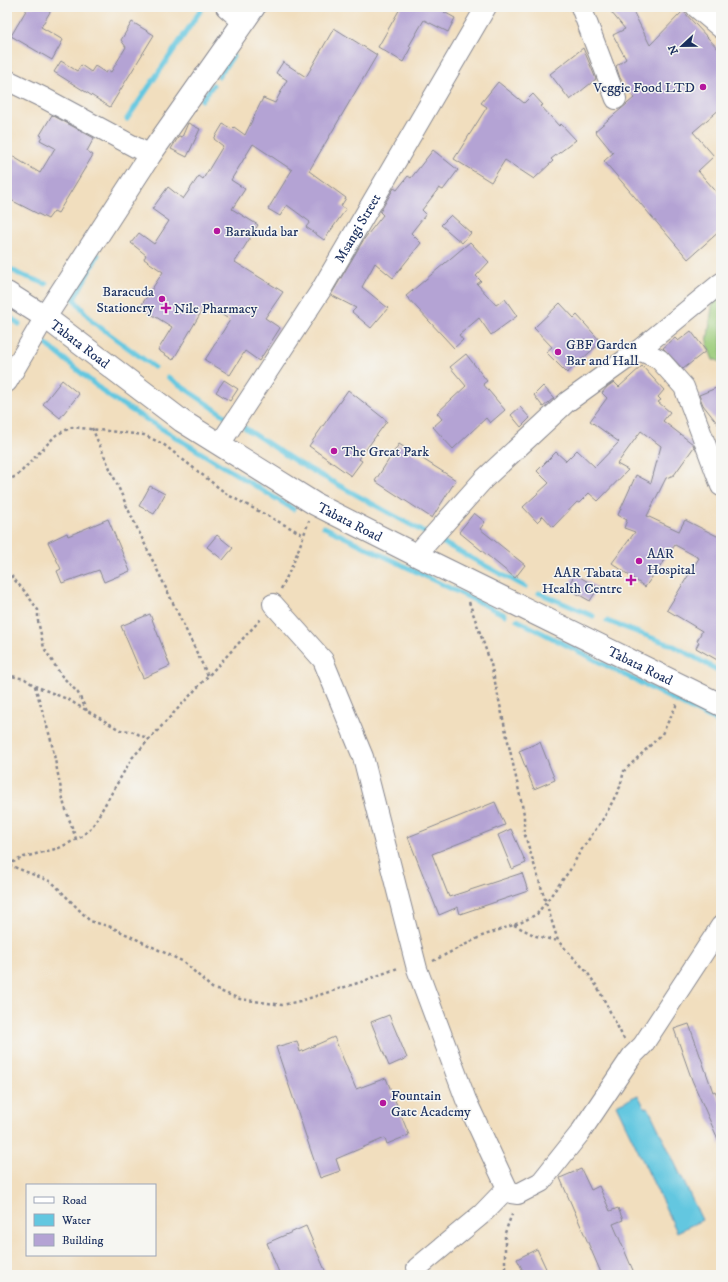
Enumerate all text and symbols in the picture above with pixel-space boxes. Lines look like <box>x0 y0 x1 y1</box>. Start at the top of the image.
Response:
north arrow <box>662 26 702 66</box>
text: N <box>665 43 682 56</box>
place label: Veggie Food LTD <box>592 79 695 97</box>
marker: Veggie Food LTD <box>698 82 708 92</box>
street label: Msangi Street <box>331 190 386 266</box>
place label: Barakuda bar <box>225 223 299 241</box>
marker: Barakuda bar <box>212 226 222 236</box>
place label: Baracuda Stationery <box>96 283 154 317</box>
marker: Baracuda Stationery <box>157 294 167 304</box>
place label: Nile Pharmacy <box>174 300 258 318</box>
marker: Nile Pharmacy <box>161 303 171 313</box>
street label: Tabata Road <box>46 316 113 373</box>
place label: GBF Garden Bar and Hall <box>566 336 639 370</box>
marker: GBF Garden Bar and Hall <box>553 347 563 357</box>
place label: The Great Park <box>342 443 429 461</box>
marker: The Great Park <box>329 446 339 456</box>
street label: Tabata Road <box>314 499 385 546</box>
place label: AAR Hospital <box>647 545 696 579</box>
marker: AAR Hospital <box>634 556 644 566</box>
place label: AAR Tabata Health Centre <box>542 564 622 598</box>
marker: AAR Tabata Health Centre <box>625 574 637 586</box>
street label: Tabata Road <box>605 643 676 690</box>
place label: Fountain Gate Academy <box>391 1087 471 1121</box>
marker: Fountain Gate Academy <box>378 1098 388 1108</box>
legend <box>26 1184 156 1256</box>
text: Road <box>62 1193 87 1208</box>
text: Water <box>61 1213 91 1228</box>
text: Building <box>62 1233 103 1248</box>

